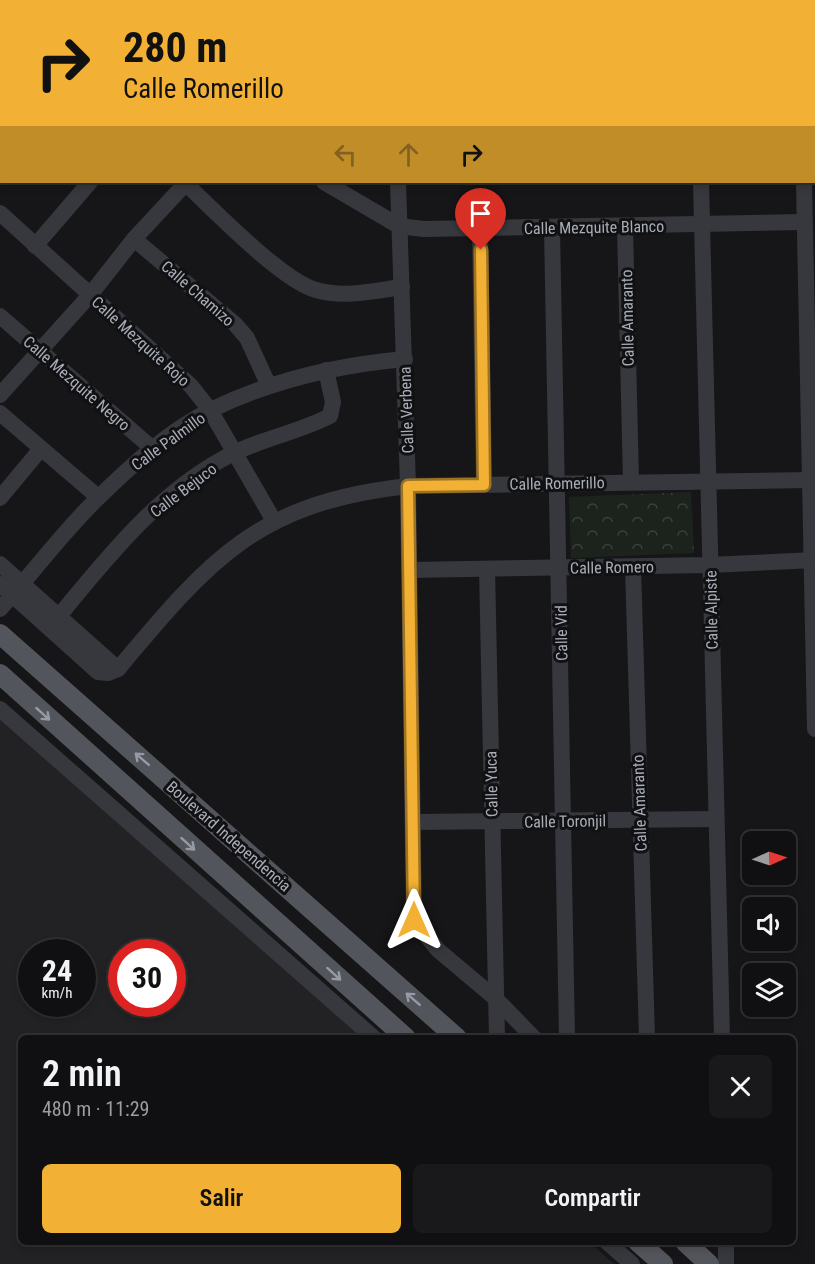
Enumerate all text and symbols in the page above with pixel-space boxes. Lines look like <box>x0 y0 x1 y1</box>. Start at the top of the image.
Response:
text: 280 m <box>123 23 228 72</box>
icon: right <box>24 24 102 102</box>
text: Calle Romerillo <box>123 73 284 105</box>
icon: left <box>329 138 362 171</box>
icon: ahead <box>392 138 425 171</box>
icon: right <box>455 138 488 171</box>
pin <box>455 188 506 250</box>
icon: arrive <box>464 197 497 230</box>
street label: Calle Mezquite Blanco <box>524 217 664 238</box>
street label: Calle Chamizo <box>157 257 238 330</box>
street label: Calle Amaranto <box>617 269 638 367</box>
street label: Calle Mezquite Rojo <box>88 292 194 390</box>
street label: Calle Mezquite Negro <box>19 332 134 435</box>
street label: Calle Verbena <box>395 366 418 454</box>
street label: Calle Palmillo <box>128 408 209 475</box>
street label: Calle Bejuco <box>146 459 220 522</box>
street label: Calle Romerillo <box>509 473 605 494</box>
street label: Calle Romero <box>570 557 654 578</box>
street label: Calle Alpiste <box>701 570 722 650</box>
street label: Calle Vid <box>552 605 571 661</box>
one-way arrow <box>36 707 51 721</box>
street label: Calle Yuca <box>481 751 502 817</box>
one-way arrow <box>134 752 150 766</box>
street label: Calle Amaranto <box>628 754 651 852</box>
street label: Boulevard Independencia <box>163 777 295 896</box>
street label: Calle Toronjil <box>524 811 606 832</box>
north arrow <box>742 831 796 885</box>
map controls <box>742 831 796 1017</box>
one-way arrow <box>181 837 196 851</box>
position arrow <box>382 888 446 952</box>
button: sound <box>742 897 796 951</box>
speed limit sign: 30 <box>108 939 186 1017</box>
text: 24 <box>42 953 72 988</box>
button: layers <box>742 963 796 1017</box>
one-way arrow <box>326 967 341 981</box>
text: km/h <box>42 984 72 1002</box>
one-way arrow <box>406 992 421 1006</box>
text: 2 min <box>42 1053 122 1095</box>
button: close <box>709 1055 772 1118</box>
text: 480 m · 11:29 <box>42 1097 149 1121</box>
button: Salir <box>42 1164 401 1233</box>
button: Compartir <box>413 1164 772 1233</box>

